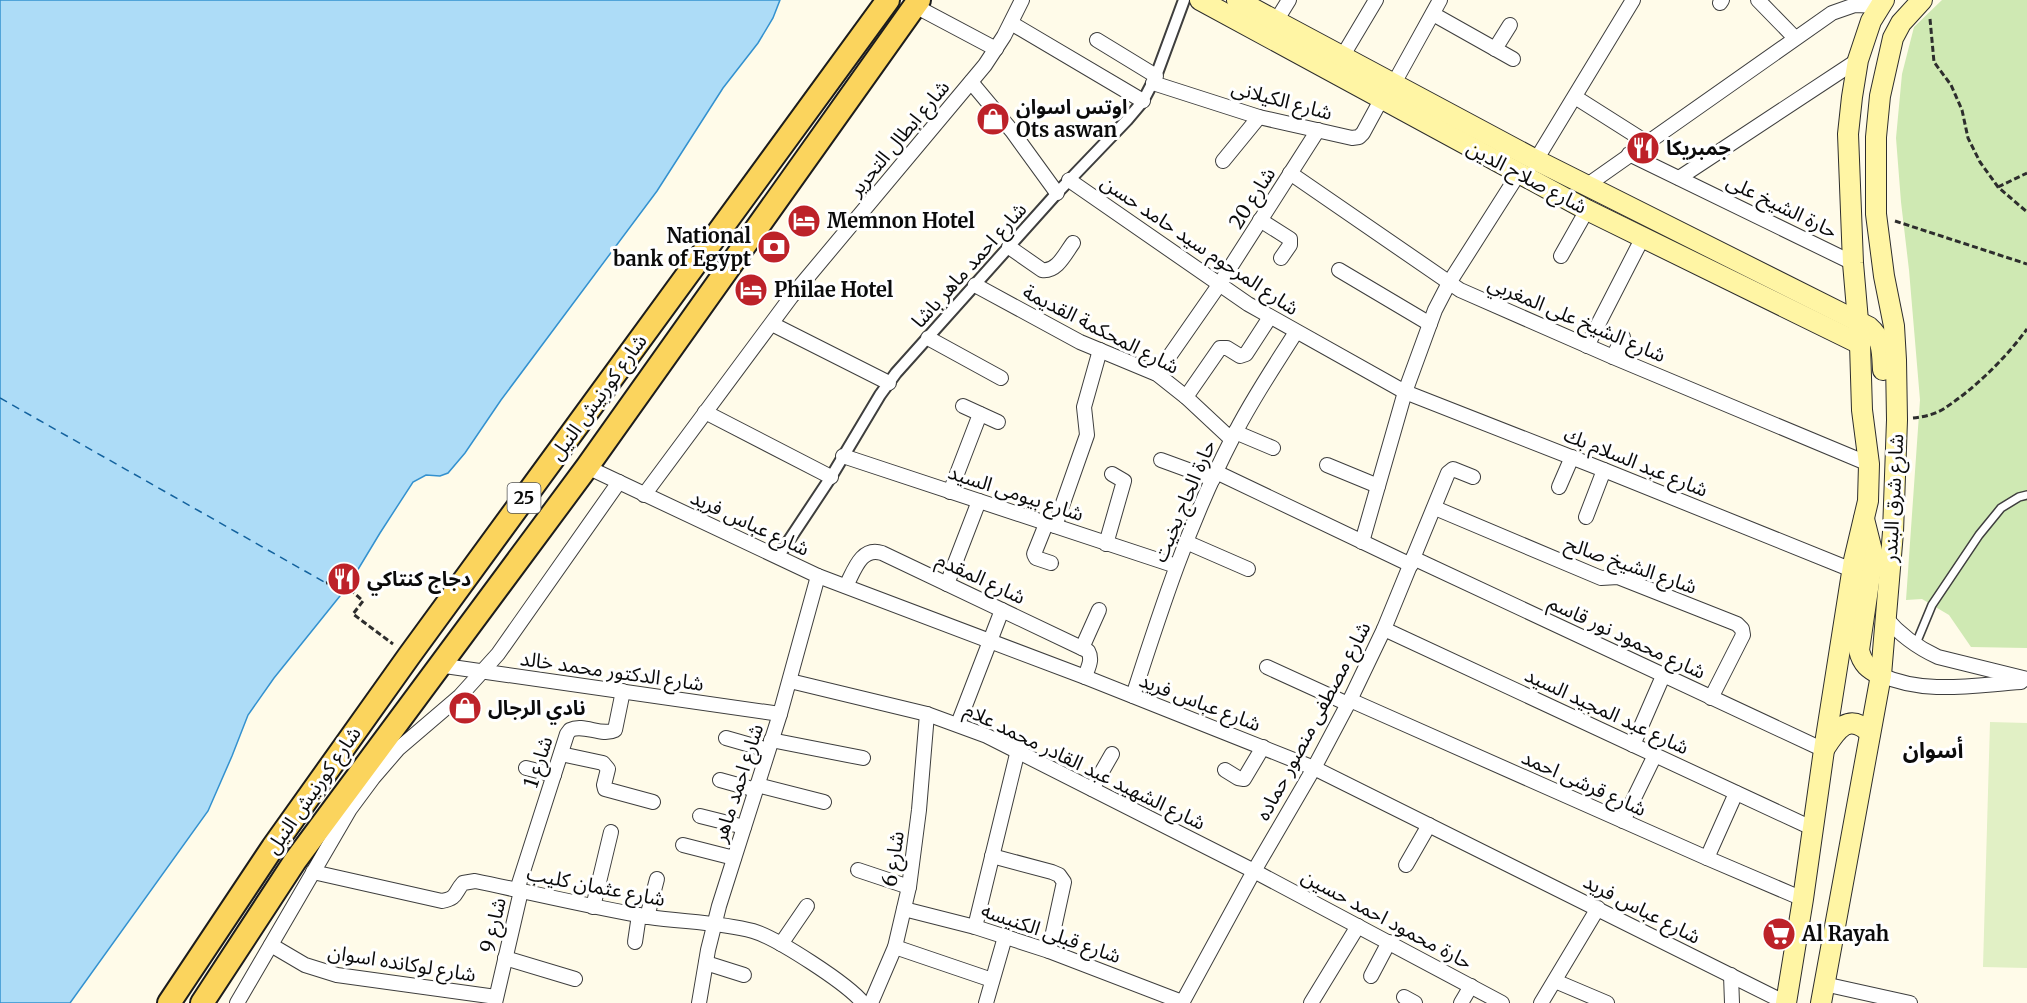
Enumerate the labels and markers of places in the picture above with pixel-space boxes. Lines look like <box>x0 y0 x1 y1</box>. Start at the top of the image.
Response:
place label: اوتس اسوان Ots aswan <box>1016 94 1127 142</box>
shop icon: اوتس اسوان Ots aswan <box>975 101 1011 137</box>
restaurant icon: جمبريكا <box>1625 130 1661 166</box>
place label: جمبريكا <box>1666 135 1731 160</box>
hotel icon: Memnon Hotel <box>786 203 822 239</box>
place label: Memnon Hotel <box>827 208 975 233</box>
place label: National bank of Egypt <box>613 223 751 271</box>
bank icon: National bank of Egypt <box>756 229 792 265</box>
hotel icon: Philae Hotel <box>733 272 769 308</box>
place label: Philae Hotel <box>774 277 894 302</box>
restaurant icon: دجاج كنتاكي <box>326 561 362 597</box>
place label: دجاج كنتاكي <box>367 566 471 596</box>
shop icon: نادي الرجال <box>447 690 483 726</box>
place label: نادي الرجال <box>488 695 586 725</box>
supermarket icon: Al Rayah <box>1761 916 1797 952</box>
place label: Al Rayah <box>1801 921 1890 946</box>

